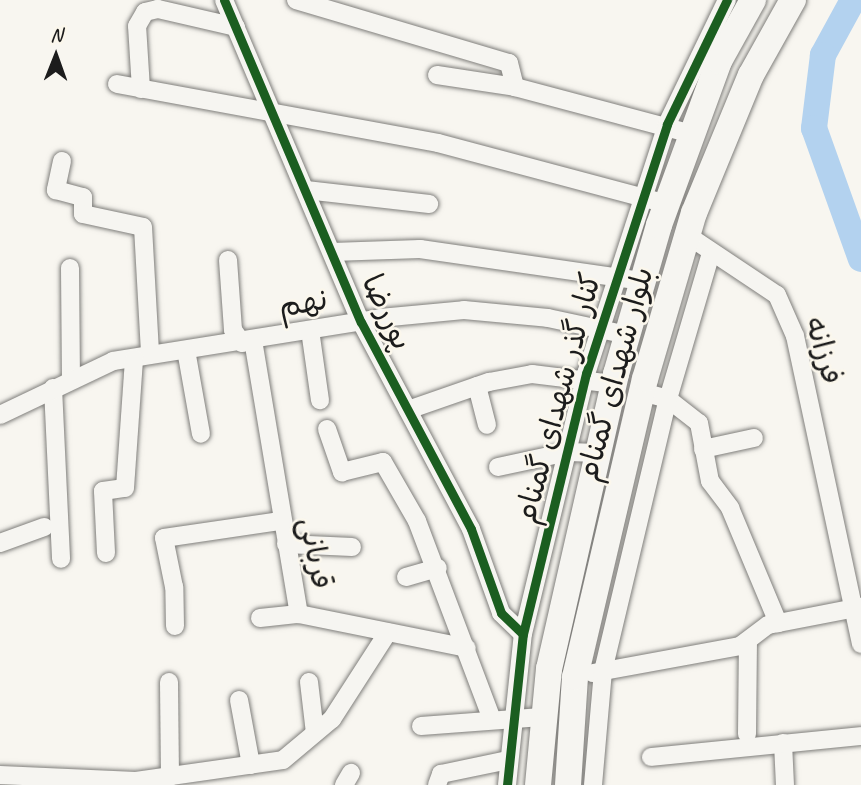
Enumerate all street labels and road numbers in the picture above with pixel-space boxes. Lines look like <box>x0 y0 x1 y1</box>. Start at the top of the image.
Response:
street label: بلوار شهدای گمنام <box>569 263 661 485</box>
street label: پوررضا <box>354 269 420 355</box>
street label: کنار گذر شهدای گمنام <box>507 269 609 527</box>
street label: نهم <box>276 281 330 325</box>
street label: فرزانه <box>797 312 851 388</box>
street label: قربانی <box>291 514 341 592</box>

